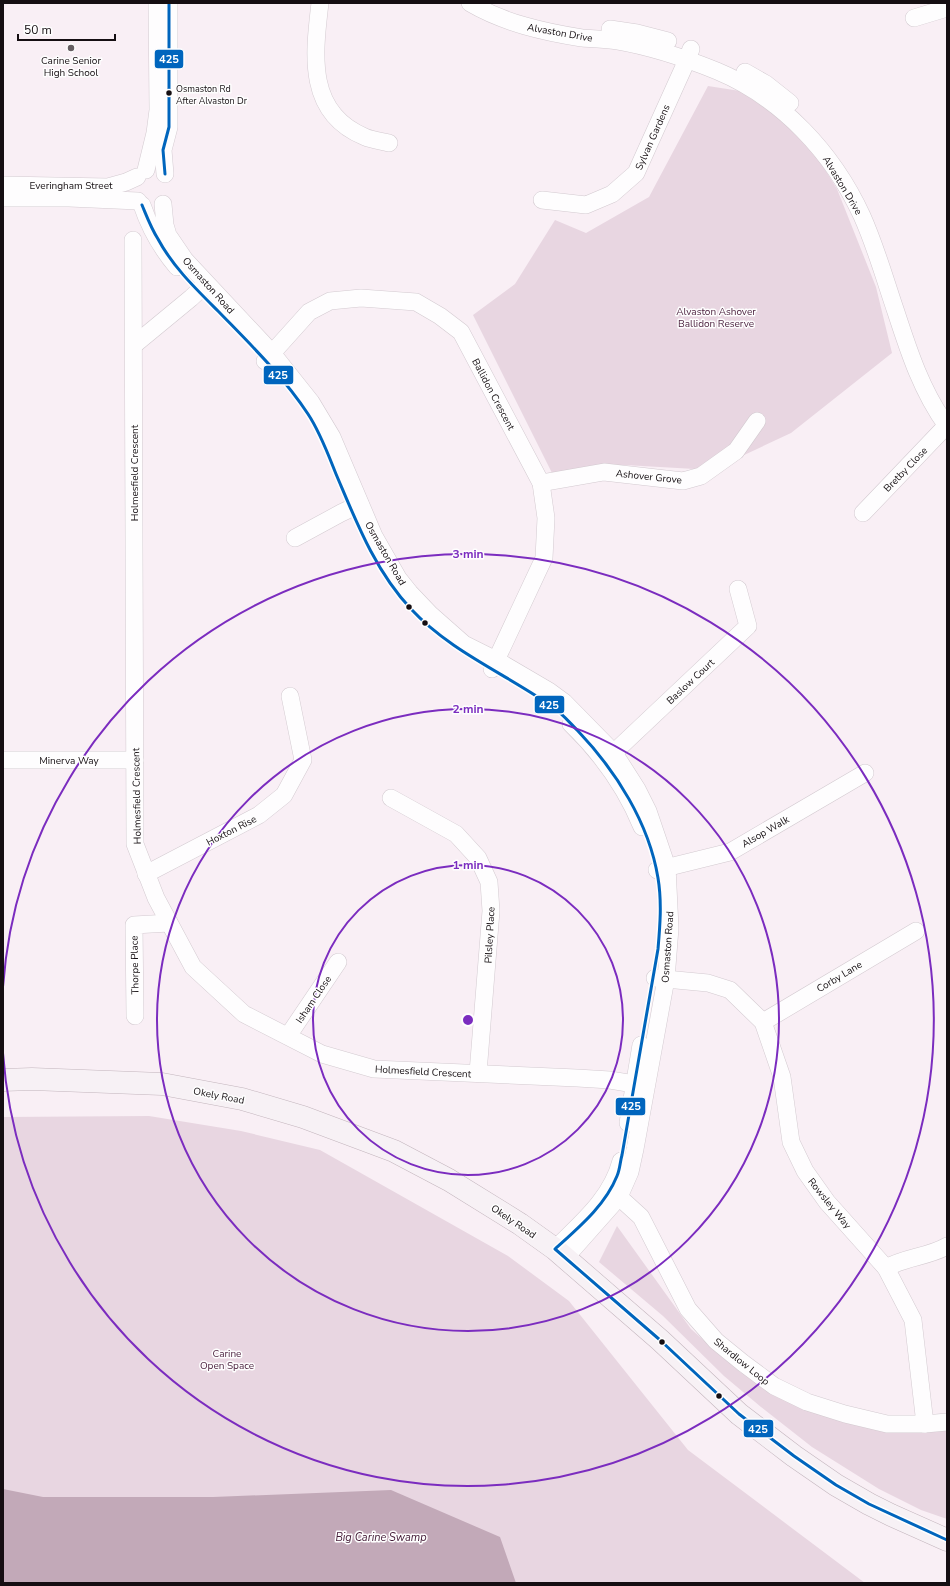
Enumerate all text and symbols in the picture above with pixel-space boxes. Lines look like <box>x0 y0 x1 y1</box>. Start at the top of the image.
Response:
scale bar <box>18 16 115 42</box>
street label: Alvaston Drive <box>526 20 594 46</box>
text: 50 m <box>24 22 52 38</box>
marker: Carine Senior High School <box>66 43 76 53</box>
line badge: 425 <box>154 49 184 69</box>
text: 425 <box>159 52 179 67</box>
place label: Carine Senior High School <box>41 54 101 80</box>
place label: Osmaston Rd After Alvaston Dr <box>176 83 248 107</box>
marker: Osmaston Rd After Alvaston Dr <box>164 88 174 98</box>
street label: Sylvan Gardens <box>632 102 674 172</box>
street label: Alvaston Drive <box>819 154 865 218</box>
street label: Everingham Street <box>30 179 113 193</box>
street label: Osmaston Road <box>179 254 238 317</box>
park label: Alvaston Ashover Ballidon Reserve <box>676 305 756 331</box>
street label: Ballidon Crescent <box>468 356 518 433</box>
line badge: 425 <box>263 365 294 385</box>
text: 425 <box>268 368 288 383</box>
street label: Holmesfield Crescent <box>128 424 142 521</box>
street label: Bretby Close <box>881 444 931 495</box>
street label: Ashover Grove <box>615 467 683 487</box>
street label: Osmaston Road <box>361 519 409 588</box>
text: 3 min <box>452 546 484 562</box>
unlabelled marker <box>404 602 414 612</box>
unlabelled marker <box>420 618 430 628</box>
street label: Baslow Court <box>664 655 718 708</box>
line badge: 425 <box>534 695 565 714</box>
text: 425 <box>539 698 559 713</box>
text: 2 min <box>452 701 484 717</box>
street label: Holmesfield Crescent <box>129 747 145 844</box>
street label: Minerva Way <box>39 754 100 768</box>
street label: Hoxton Rise <box>204 812 259 850</box>
street label: Alsop Walk <box>739 812 793 851</box>
text: 1 min <box>452 857 484 873</box>
street label: Pilsley Place <box>482 906 498 964</box>
street label: Osmaston Road <box>659 911 677 983</box>
street label: Thorpe Place <box>127 935 143 995</box>
street label: Corby Lane <box>814 958 865 996</box>
street label: Isham Close <box>293 973 335 1026</box>
centre of rings <box>461 1013 475 1027</box>
street label: Holmesfield Crescent <box>374 1062 472 1082</box>
street label: Okely Road <box>192 1084 246 1108</box>
line badge: 425 <box>615 1097 646 1116</box>
text: 425 <box>621 1099 641 1114</box>
street label: Rowsley Way <box>804 1175 855 1233</box>
street label: Okely Road <box>488 1202 539 1242</box>
street label: Shardlow Loop <box>710 1335 772 1389</box>
unlabelled marker <box>657 1337 667 1347</box>
park label: Carine Open Space <box>200 1347 254 1373</box>
unlabelled marker <box>714 1391 724 1401</box>
line badge: 425 <box>743 1419 774 1438</box>
text: 425 <box>748 1422 768 1437</box>
water label: Big Carine Swamp <box>335 1530 427 1545</box>

